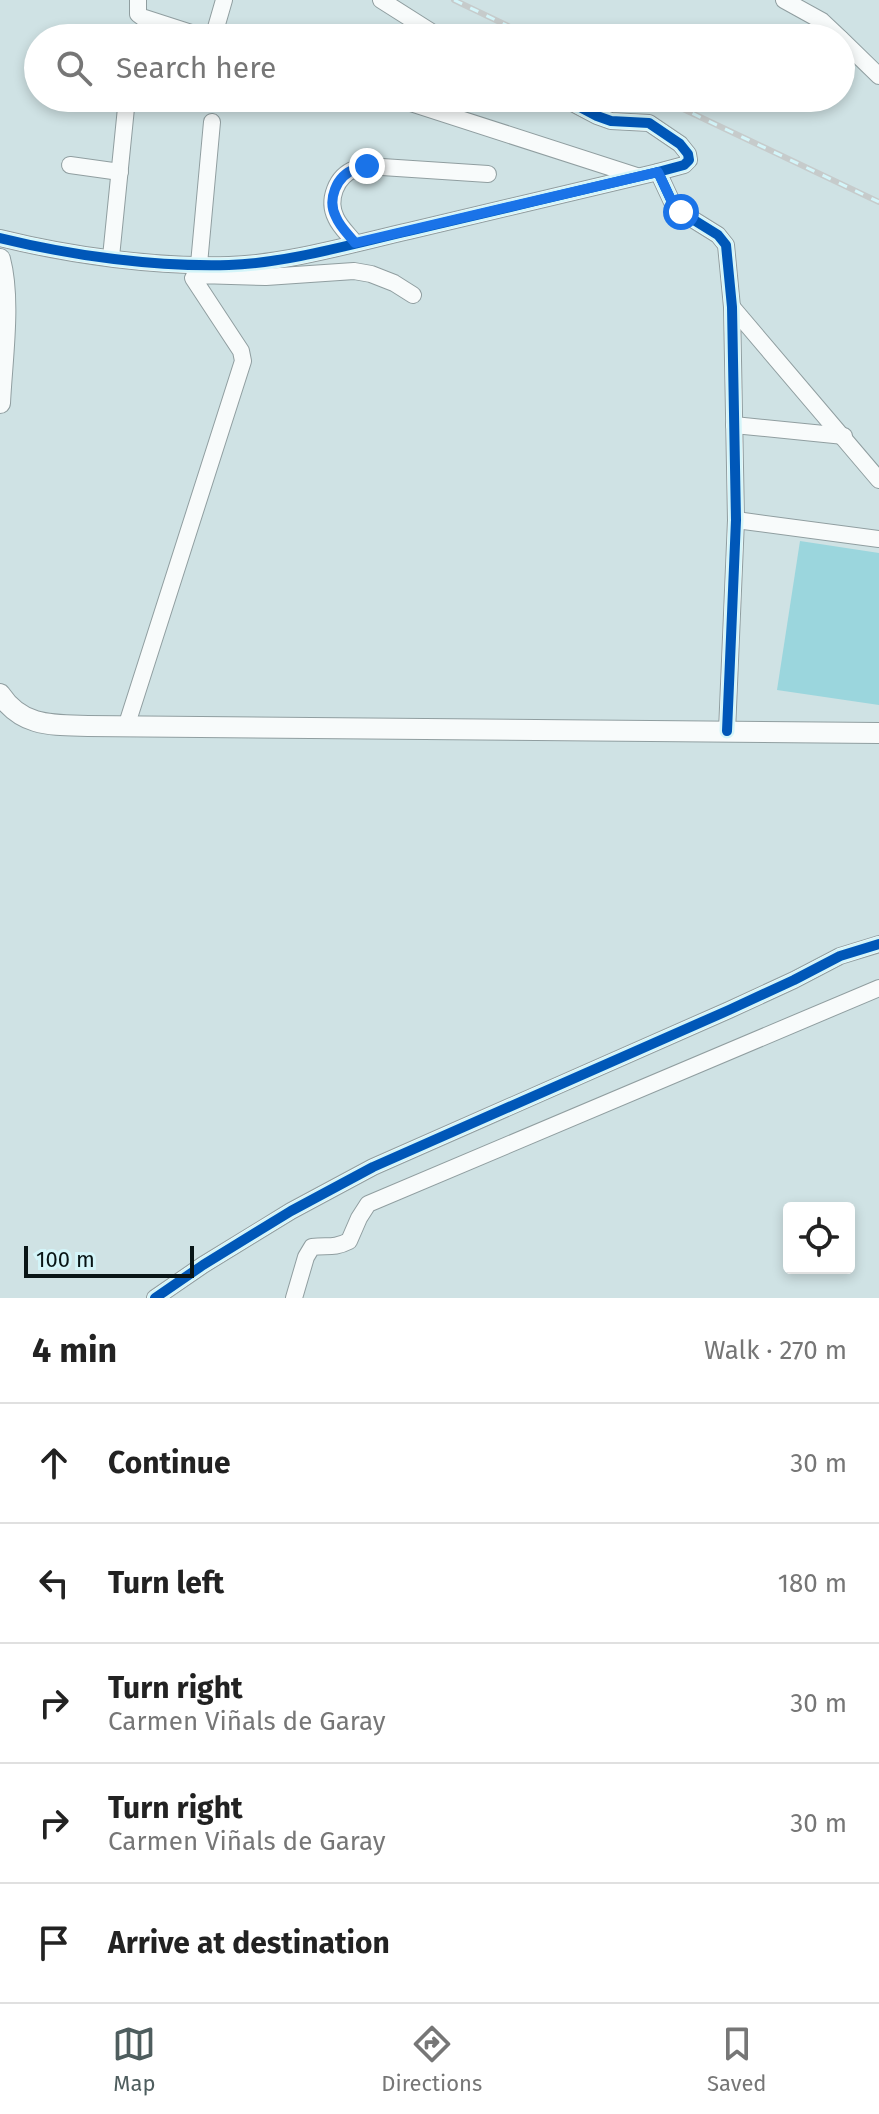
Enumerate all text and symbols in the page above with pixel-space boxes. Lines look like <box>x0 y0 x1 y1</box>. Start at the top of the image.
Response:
search box <box>24 24 855 112</box>
icon: search <box>52 46 96 90</box>
text: Search here <box>116 50 276 86</box>
route end <box>349 148 385 184</box>
route start <box>663 194 699 230</box>
map controls <box>783 1202 855 1274</box>
button: locate <box>783 1202 855 1274</box>
scale bar <box>24 1242 194 1278</box>
text: 100 m <box>36 1246 95 1273</box>
text: 4 min <box>32 1330 117 1371</box>
text: Walk · 270 m <box>704 1335 847 1366</box>
icon: ahead <box>32 1441 76 1485</box>
text: Continue <box>108 1445 231 1481</box>
text: 30 m <box>790 1448 847 1479</box>
icon: left <box>32 1561 76 1605</box>
text: Turn left <box>108 1565 224 1601</box>
text: 180 m <box>778 1568 847 1599</box>
text: Turn right <box>108 1670 243 1706</box>
icon: right <box>32 1681 76 1725</box>
text: 30 m <box>790 1688 847 1719</box>
text: Carmen Viñals de Garay <box>108 1706 385 1737</box>
text: Turn right <box>108 1790 243 1826</box>
icon: right <box>32 1801 76 1845</box>
text: 30 m <box>790 1808 847 1839</box>
text: Carmen Viñals de Garay <box>108 1826 385 1857</box>
icon: arrive <box>32 1921 76 1965</box>
text: Arrive at destination <box>108 1925 390 1961</box>
tab: Map <box>112 2022 156 2097</box>
tab: Directions <box>381 2022 482 2097</box>
tab: Saved <box>707 2022 767 2097</box>

